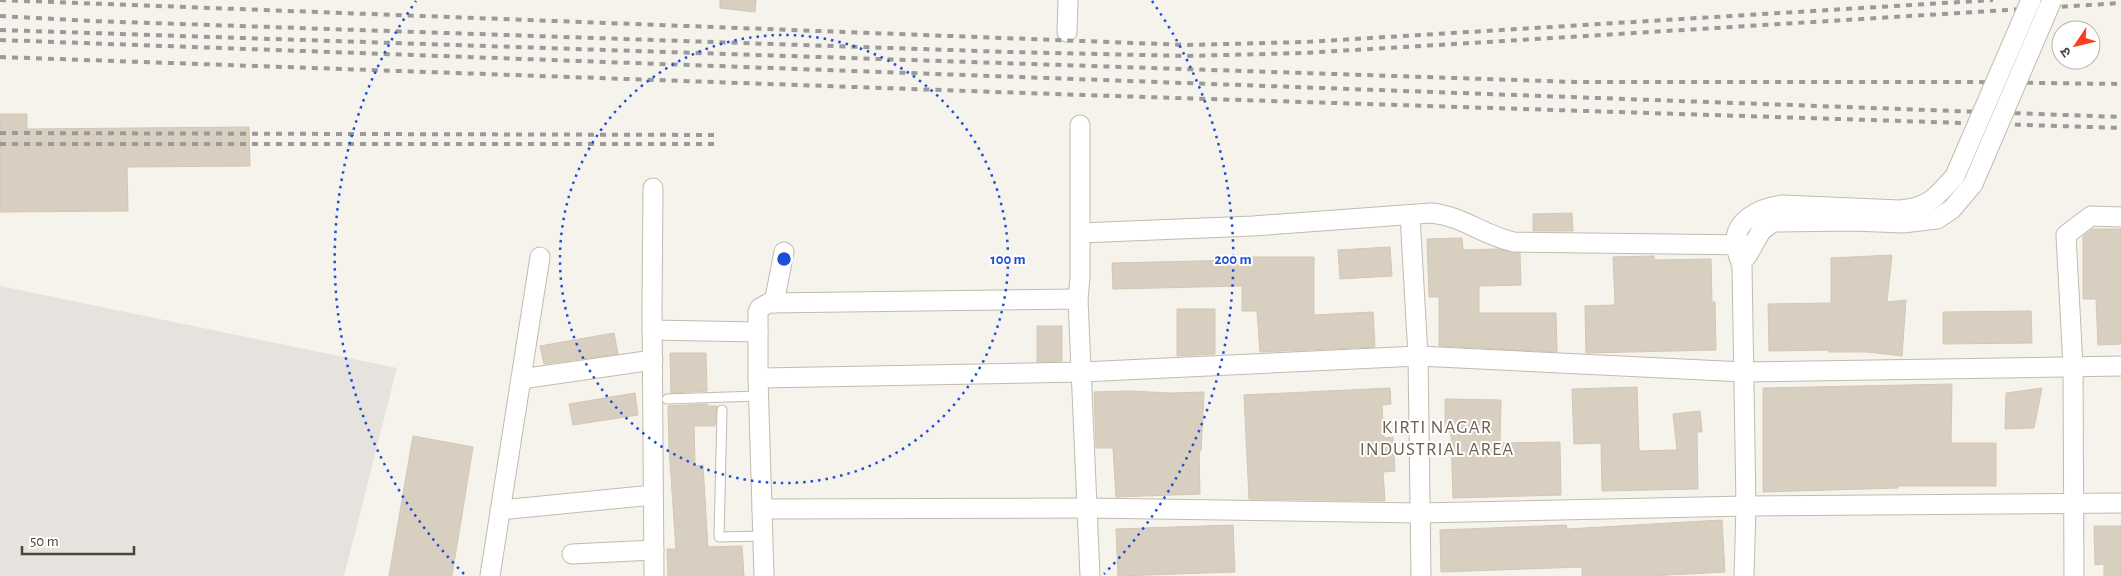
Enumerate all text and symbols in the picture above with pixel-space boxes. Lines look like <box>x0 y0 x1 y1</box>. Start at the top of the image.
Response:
north arrow <box>2051 20 2101 70</box>
text: उ <box>2058 44 2074 59</box>
centre of rings <box>775 250 793 268</box>
text: 100 m <box>990 252 1026 267</box>
text: 200 m <box>1214 252 1252 267</box>
district label: KIRTI NAGAR INDUSTRIAL AREA <box>1360 418 1514 459</box>
scale bar <box>22 524 135 556</box>
text: 50 m <box>30 534 59 549</box>

